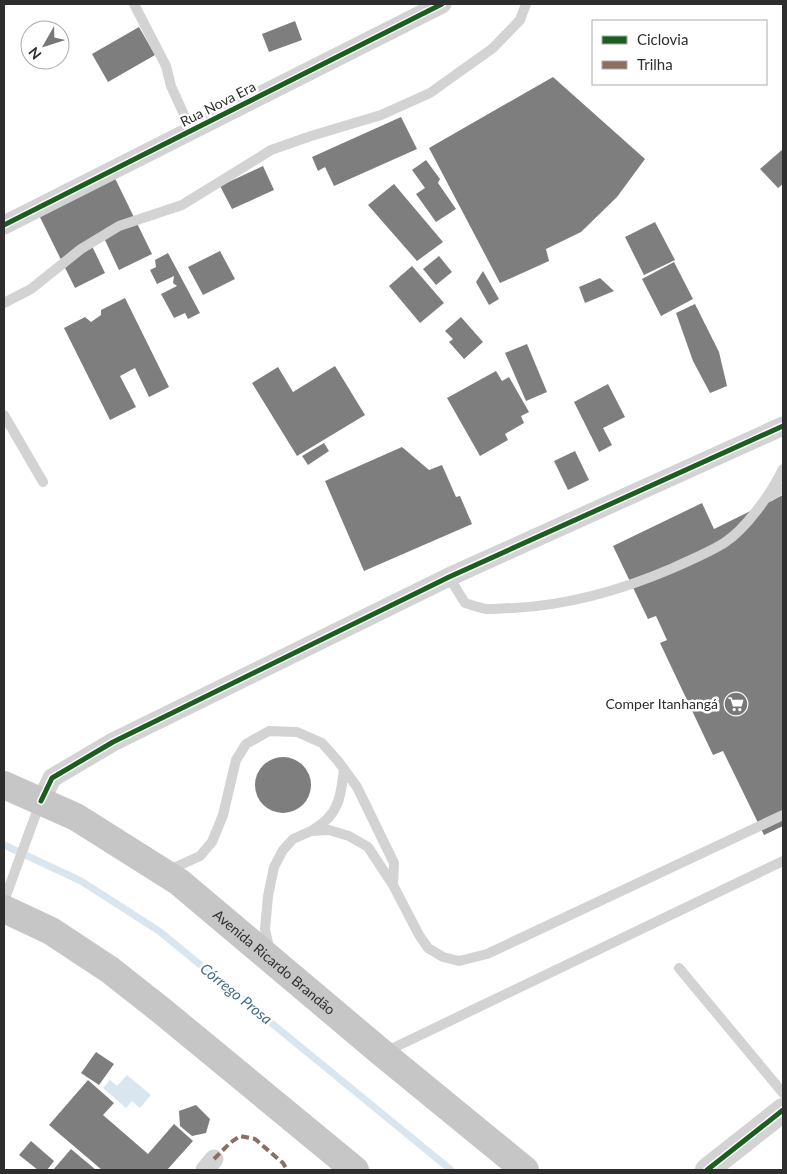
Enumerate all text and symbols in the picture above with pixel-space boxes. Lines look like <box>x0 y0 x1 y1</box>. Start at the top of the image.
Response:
north arrow <box>20 20 70 70</box>
legend <box>592 20 767 85</box>
text: Ciclovia <box>637 30 688 48</box>
text: N <box>25 44 45 63</box>
text: Trilha <box>637 55 673 73</box>
street label: Rua Nova Era <box>177 77 258 130</box>
supermarket icon: Comper Itanhangá <box>723 691 749 717</box>
place label: Comper Itanhangá <box>605 695 718 712</box>
street label: Avenida Ricardo Brandão <box>210 906 339 1018</box>
water label: Córrego Prosa <box>197 959 276 1028</box>

